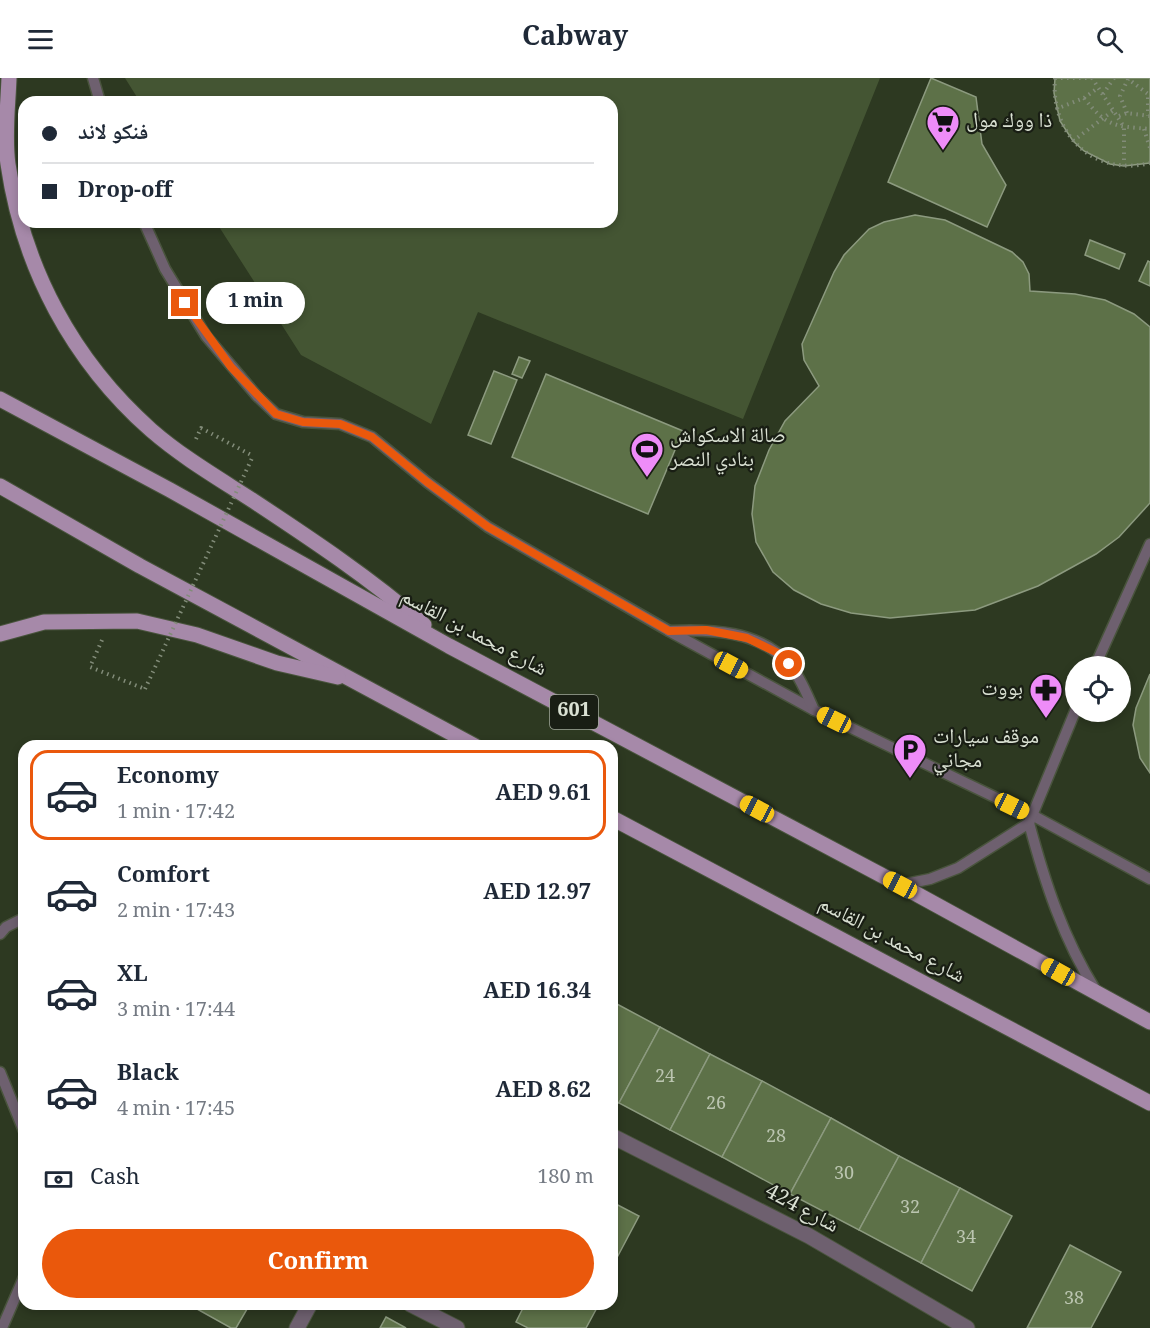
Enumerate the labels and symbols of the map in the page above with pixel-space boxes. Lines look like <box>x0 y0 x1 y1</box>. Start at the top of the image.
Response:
supermarket icon: ذا ووك مول <box>925 104 961 151</box>
place label: ذا ووك مول <box>966 105 1052 140</box>
callout: 1 min <box>206 282 305 324</box>
route end <box>171 289 198 316</box>
place label: صالة الاسكواش بنادي النصر <box>669 420 786 479</box>
sports icon: صالة الاسكواش بنادي النصر <box>629 431 665 478</box>
street label: شارع محمد بن القاسم <box>393 581 553 687</box>
car <box>711 649 751 681</box>
route start <box>775 650 802 677</box>
pharmacy icon: بووت <box>1028 672 1064 719</box>
place label: بووت <box>981 673 1023 708</box>
road number: 601 <box>550 695 598 729</box>
car <box>814 704 854 736</box>
place label: موقف سيارات مجاني <box>933 721 1039 780</box>
parking icon: موقف سيارات مجاني <box>892 732 928 779</box>
car <box>992 790 1032 822</box>
car <box>737 793 777 825</box>
car <box>880 869 920 901</box>
street label: شارع محمد بن القاسم <box>811 888 971 994</box>
car <box>1038 955 1078 989</box>
house number: 24 <box>655 1063 675 1093</box>
house number: 26 <box>706 1090 726 1120</box>
house number: 28 <box>766 1123 786 1153</box>
house number: 30 <box>834 1160 854 1190</box>
street label: شارع 424 <box>758 1176 844 1244</box>
house number: 32 <box>900 1194 920 1224</box>
house number: 34 <box>956 1224 976 1254</box>
house number: 38 <box>1064 1285 1084 1315</box>

